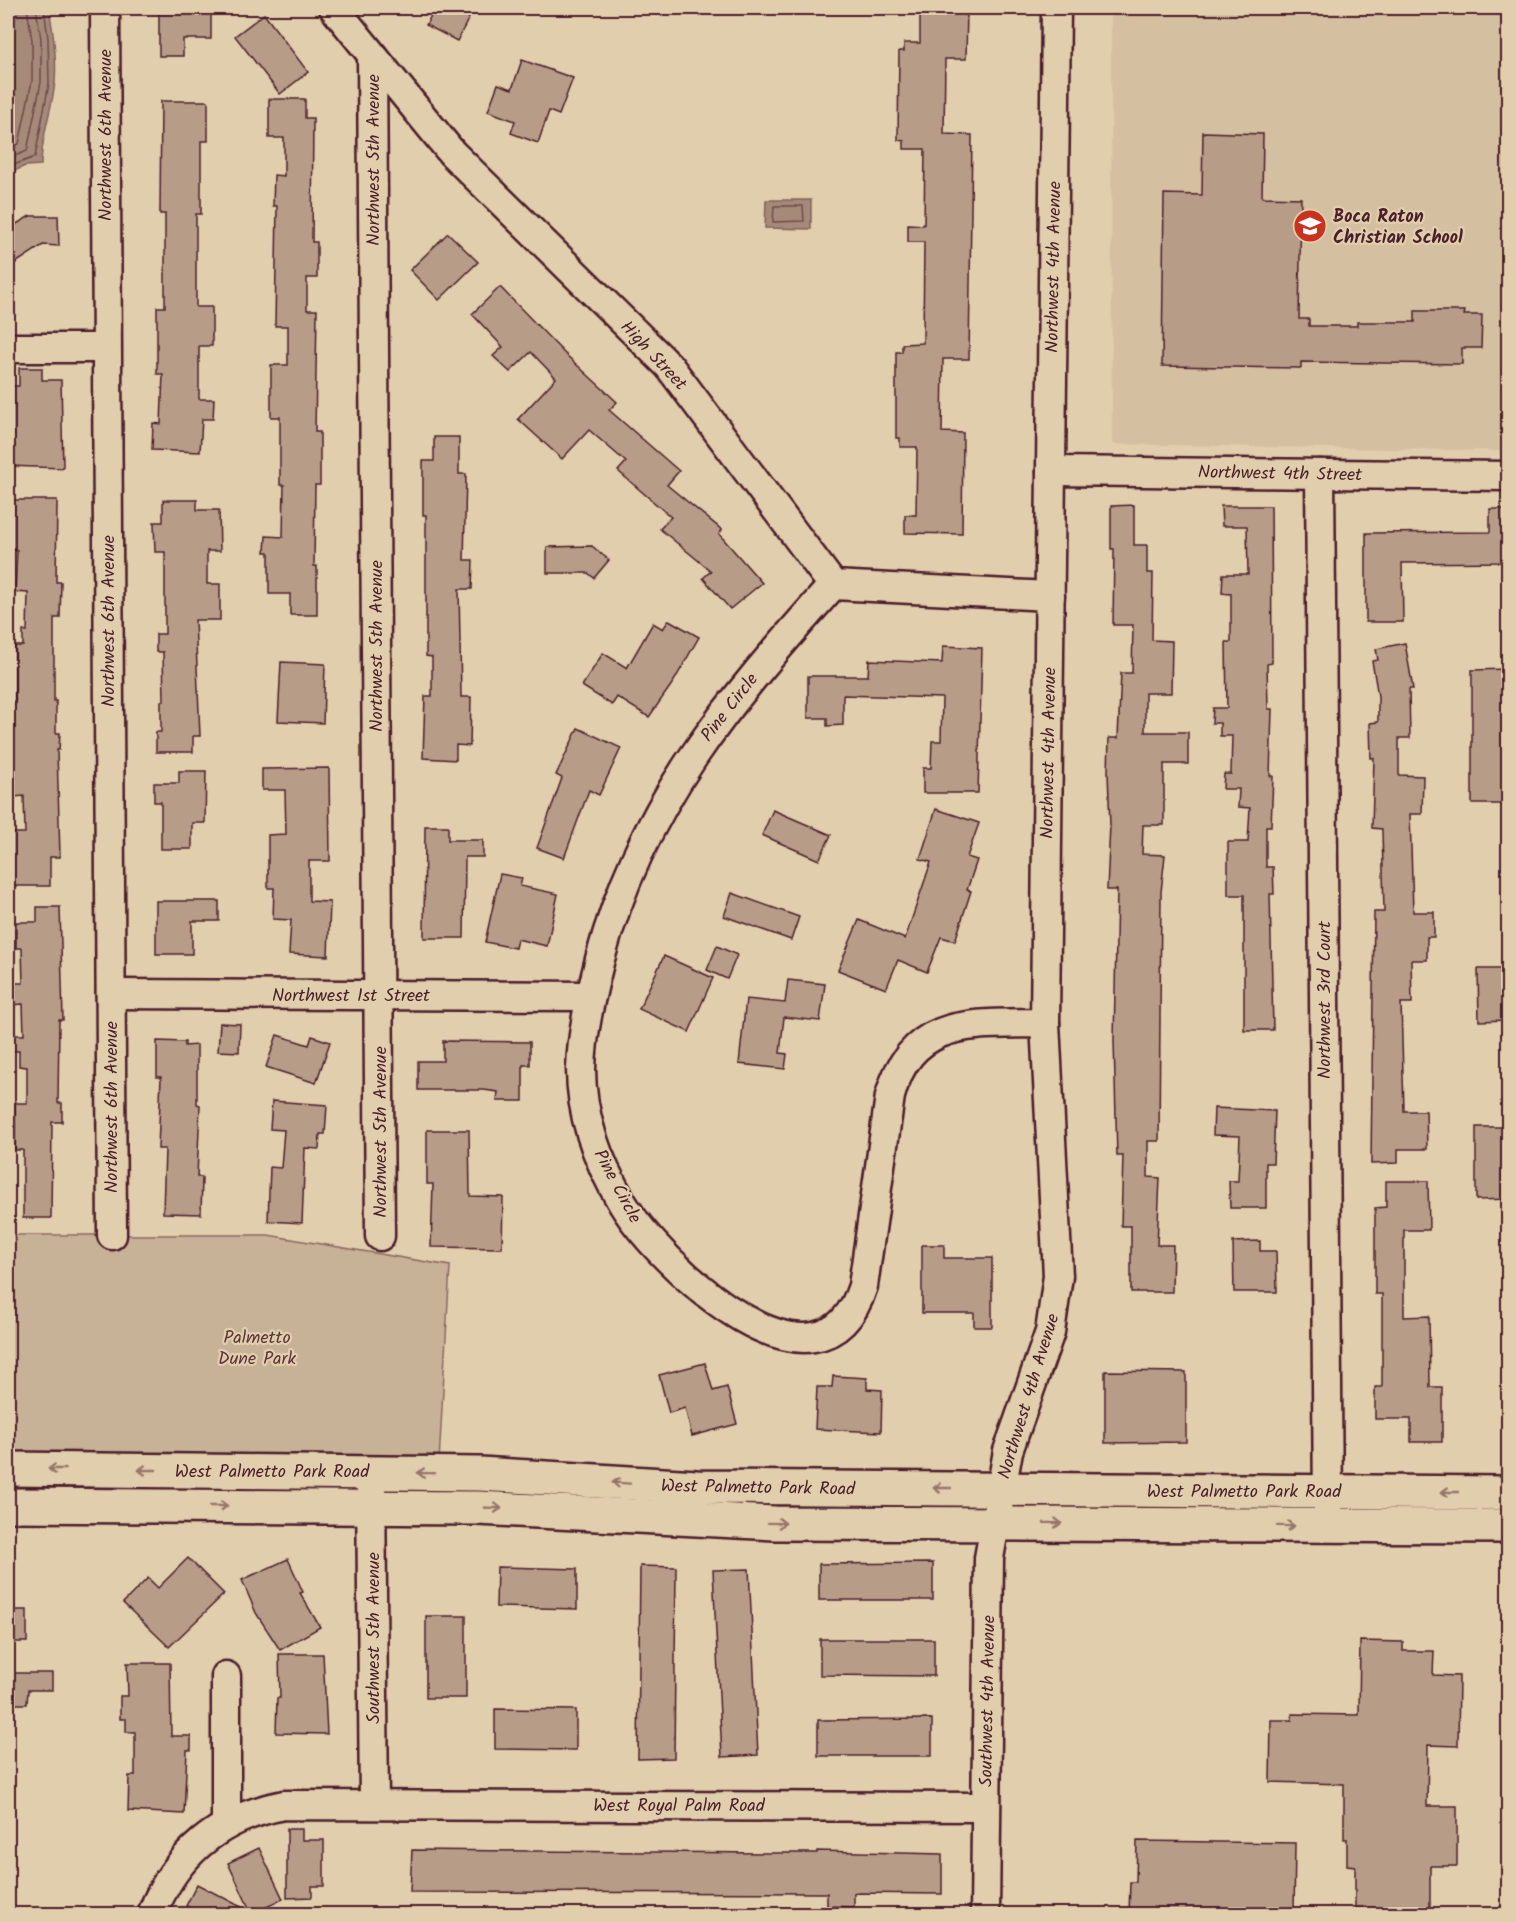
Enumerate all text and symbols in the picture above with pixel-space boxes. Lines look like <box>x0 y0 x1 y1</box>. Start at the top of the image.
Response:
street label: Northwest 6th Avenue <box>92 49 121 221</box>
street label: Northwest 5th Avenue <box>360 74 389 246</box>
street label: Northwest 4th Avenue <box>1039 181 1070 353</box>
place label: Boca Raton Christian School <box>1333 203 1463 253</box>
school or university icon: Boca Raton Christian School <box>1292 208 1328 244</box>
street label: High Street <box>612 314 694 399</box>
street label: Northwest 4th Street <box>1198 459 1363 490</box>
street label: Northwest 6th Avenue <box>95 535 124 707</box>
street label: Northwest 5th Avenue <box>363 560 392 732</box>
street label: Pine Circle <box>694 667 766 749</box>
street label: Northwest 4th Avenue <box>1034 667 1065 839</box>
street label: Northwest 3rd Court <box>1311 920 1340 1079</box>
street label: Northwest 1st Street <box>272 982 431 1011</box>
street label: Northwest 6th Avenue <box>98 1021 127 1193</box>
street label: Northwest 5th Avenue <box>367 1046 396 1218</box>
street label: Pine Circle <box>585 1144 648 1229</box>
street label: Northwest 4th Avenue <box>990 1310 1068 1483</box>
park label: Palmetto Dune Park <box>218 1324 296 1374</box>
street label: West Palmetto Park Road <box>175 1458 370 1487</box>
one-way arrow <box>47 1463 67 1475</box>
one-way arrow <box>138 1464 158 1476</box>
one-way arrow <box>417 1467 437 1478</box>
street label: West Palmetto Park Road <box>661 1472 856 1505</box>
one-way arrow <box>612 1478 631 1489</box>
street label: West Palmetto Park Road <box>1147 1478 1342 1507</box>
one-way arrow <box>932 1482 952 1494</box>
one-way arrow <box>1441 1486 1461 1498</box>
one-way arrow <box>208 1500 228 1512</box>
one-way arrow <box>483 1503 503 1514</box>
one-way arrow <box>766 1517 786 1529</box>
one-way arrow <box>1043 1517 1063 1529</box>
one-way arrow <box>1276 1520 1296 1532</box>
street label: Southwest 5th Avenue <box>360 1552 389 1724</box>
street label: Southwest 4th Avenue <box>973 1615 1004 1787</box>
street label: West Royal Palm Road <box>593 1792 766 1821</box>

